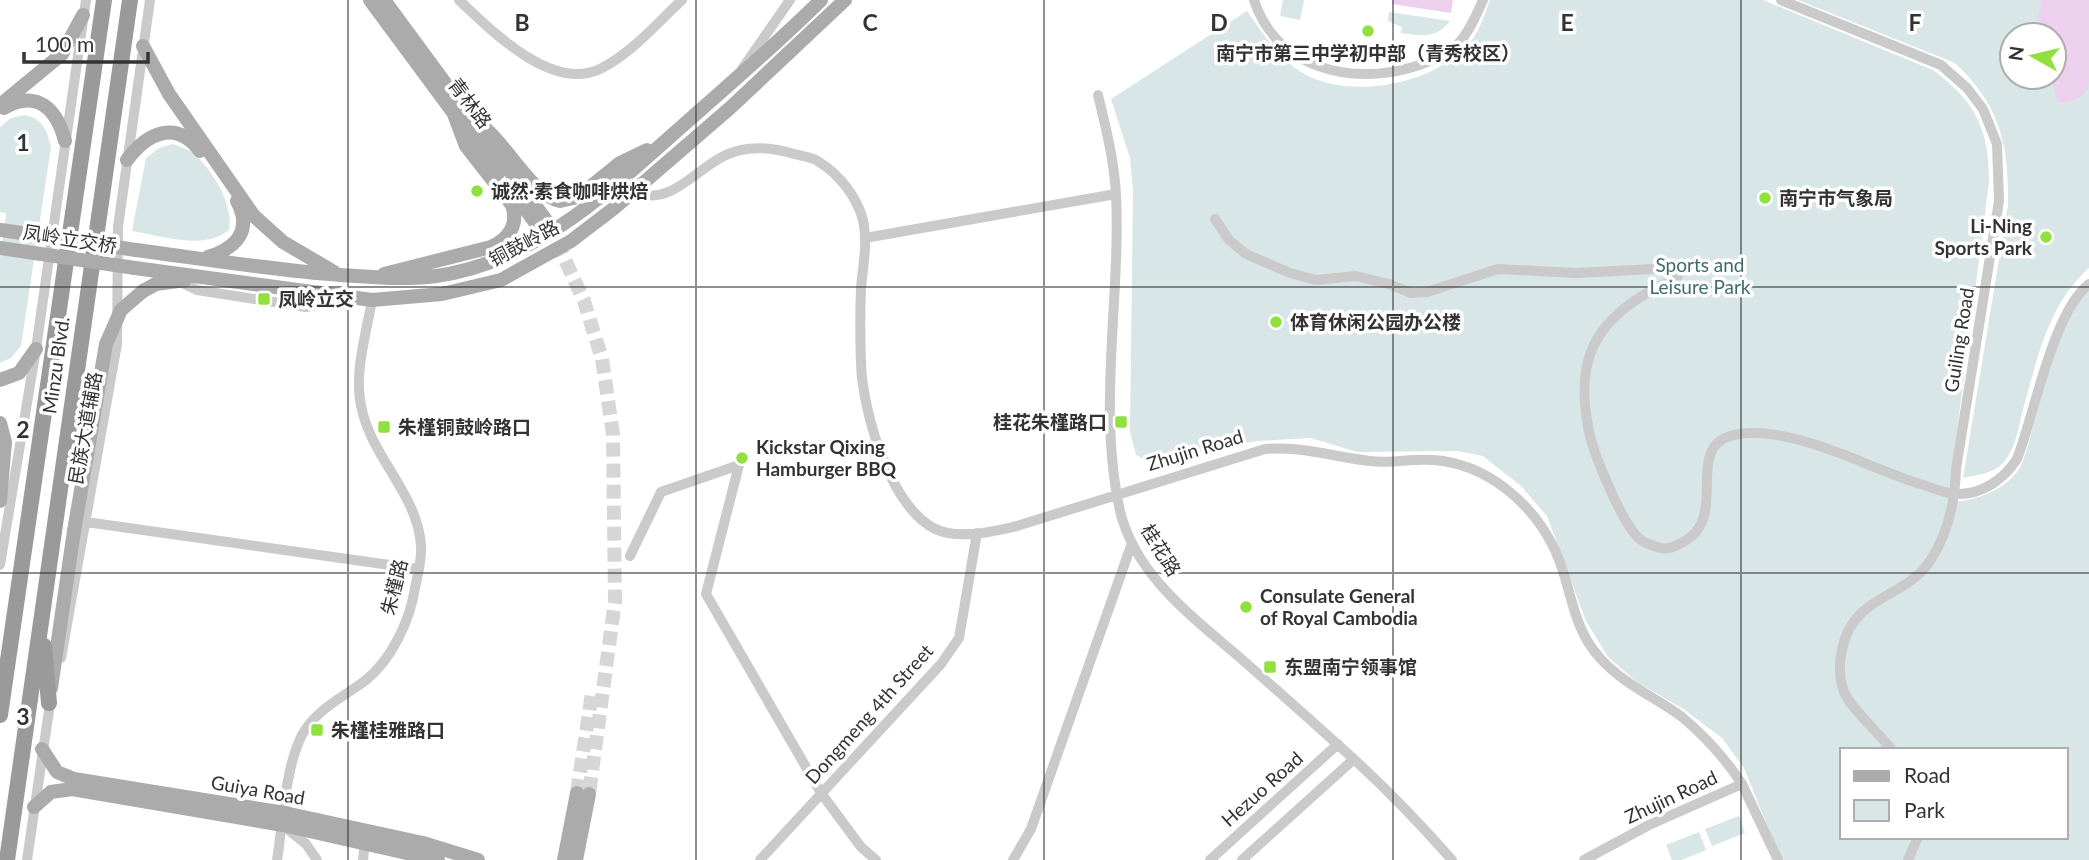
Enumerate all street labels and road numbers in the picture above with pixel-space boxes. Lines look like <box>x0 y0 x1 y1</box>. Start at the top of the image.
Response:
street label: 青林路 <box>444 73 497 132</box>
street label: 铜鼓岭路 <box>485 215 563 271</box>
street label: 凤岭立交桥 <box>21 220 119 257</box>
street label: Guiling Road <box>1939 286 1978 394</box>
street label: Minzu Blvd. <box>37 315 74 415</box>
street label: 民族大道辅路 <box>63 370 106 486</box>
street label: Zhujin Road <box>1144 424 1246 475</box>
street label: 桂花路 <box>1137 519 1186 580</box>
street label: 朱槿路 <box>375 556 412 617</box>
street label: Dongmeng 4th Street <box>800 639 937 788</box>
street label: Hezuo Road <box>1216 746 1307 831</box>
street label: Zhujin Road <box>1621 765 1721 828</box>
street label: Guiya Road <box>209 770 307 809</box>

